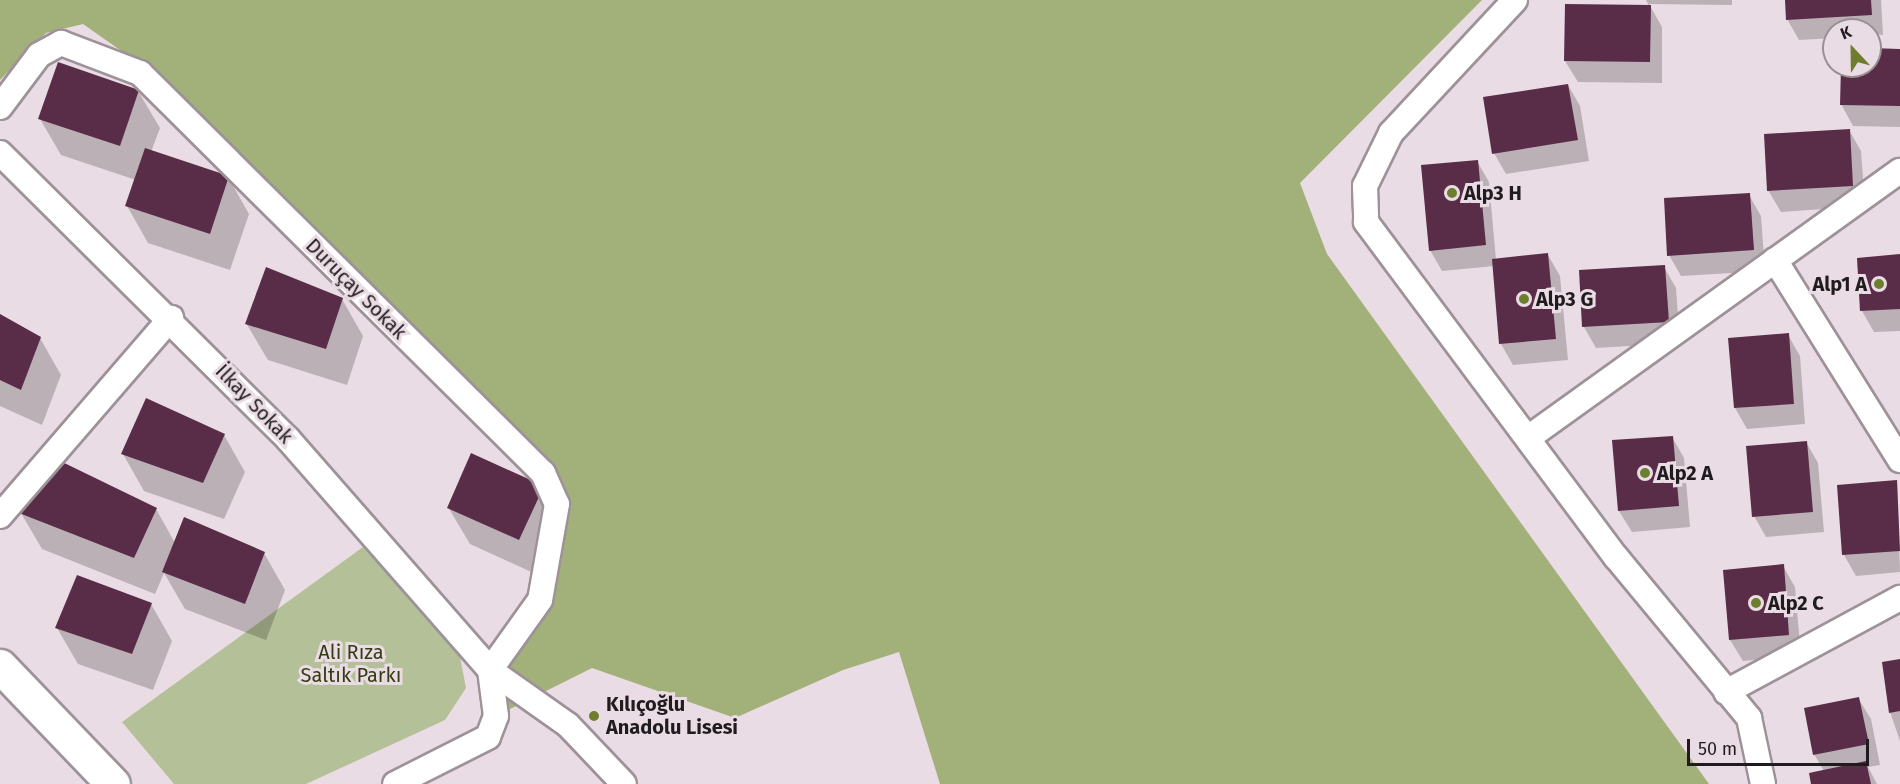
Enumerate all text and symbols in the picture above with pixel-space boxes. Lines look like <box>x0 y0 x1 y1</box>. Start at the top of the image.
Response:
north arrow <box>1822 18 1882 78</box>
text: K <box>1838 22 1854 43</box>
place label: Alp3 H <box>1464 181 1522 205</box>
marker: Alp3 H <box>1445 186 1459 200</box>
street label: Duruçay Sokak <box>301 234 411 344</box>
place label: Alp1 A <box>1813 272 1867 296</box>
marker: Alp1 A <box>1872 277 1886 291</box>
place label: Alp3 G <box>1536 287 1593 311</box>
marker: Alp3 G <box>1517 292 1531 306</box>
street label: İlkay Sokak <box>210 359 298 449</box>
place label: Alp2 A <box>1657 461 1713 485</box>
marker: Alp2 A <box>1638 466 1652 480</box>
place label: Alp2 C <box>1768 591 1824 615</box>
marker: Alp2 C <box>1749 596 1763 610</box>
park label: Ali Rıza Saltık Parkı <box>301 641 401 688</box>
place label: Kılıçoğlu Anadolu Lisesi <box>606 692 738 739</box>
marker: Kılıçoğlu Anadolu Lisesi <box>587 709 601 723</box>
scale bar <box>1690 727 1872 765</box>
text: 50 m <box>1698 738 1737 760</box>

